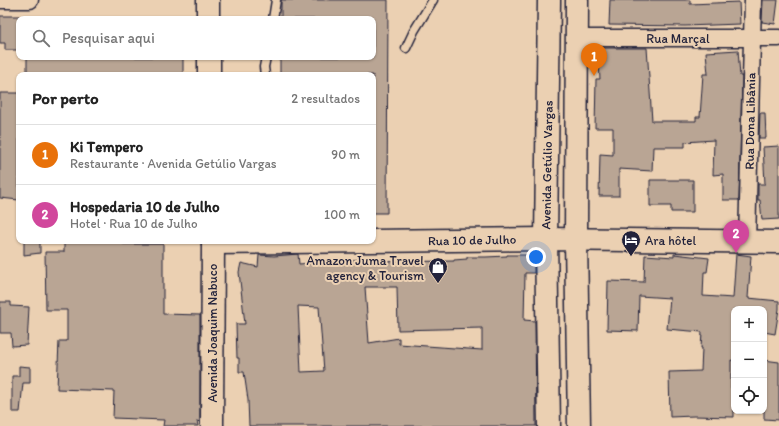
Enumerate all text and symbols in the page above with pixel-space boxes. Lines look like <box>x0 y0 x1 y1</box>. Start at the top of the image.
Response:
search box <box>16 16 376 60</box>
icon: search <box>30 27 52 49</box>
text: Pesquisar aqui <box>62 29 155 47</box>
street label: Rua Marçal <box>646 31 710 46</box>
pin: 1 <box>581 43 607 76</box>
street label: Rua Dona Libânia <box>742 72 758 170</box>
text: Por perto <box>32 88 99 108</box>
text: 2 resultados <box>291 91 360 106</box>
street label: Avenida Getúlio Vargas <box>538 100 556 230</box>
text: Ki Tempero <box>70 138 143 156</box>
text: 1 <box>42 147 48 162</box>
text: 90 m <box>331 147 360 162</box>
text: Restaurante · Avenida Getúlio Vargas <box>70 156 277 171</box>
text: Hospedaria 10 de Julho <box>70 198 220 216</box>
text: 2 <box>42 207 48 222</box>
text: 100 m <box>324 207 360 222</box>
text: Hotel · Rua 10 de Julho <box>70 216 198 231</box>
pin: 2 <box>723 220 749 253</box>
hotel icon: Ara hôtel <box>620 229 642 257</box>
street label: Rua 10 de Julho <box>428 232 517 248</box>
place label: Ara hôtel <box>645 233 697 248</box>
your location <box>526 247 546 267</box>
place label: Amazon Juma Travel agency & Tourism <box>306 253 424 283</box>
shop icon: Amazon Juma Travel agency & Tourism <box>427 256 449 284</box>
street label: Avenida Joaquim Nabuco <box>205 263 220 403</box>
map controls <box>731 306 767 414</box>
button: + <box>731 306 767 342</box>
button: − <box>731 342 767 378</box>
button: locate <box>731 378 767 414</box>

